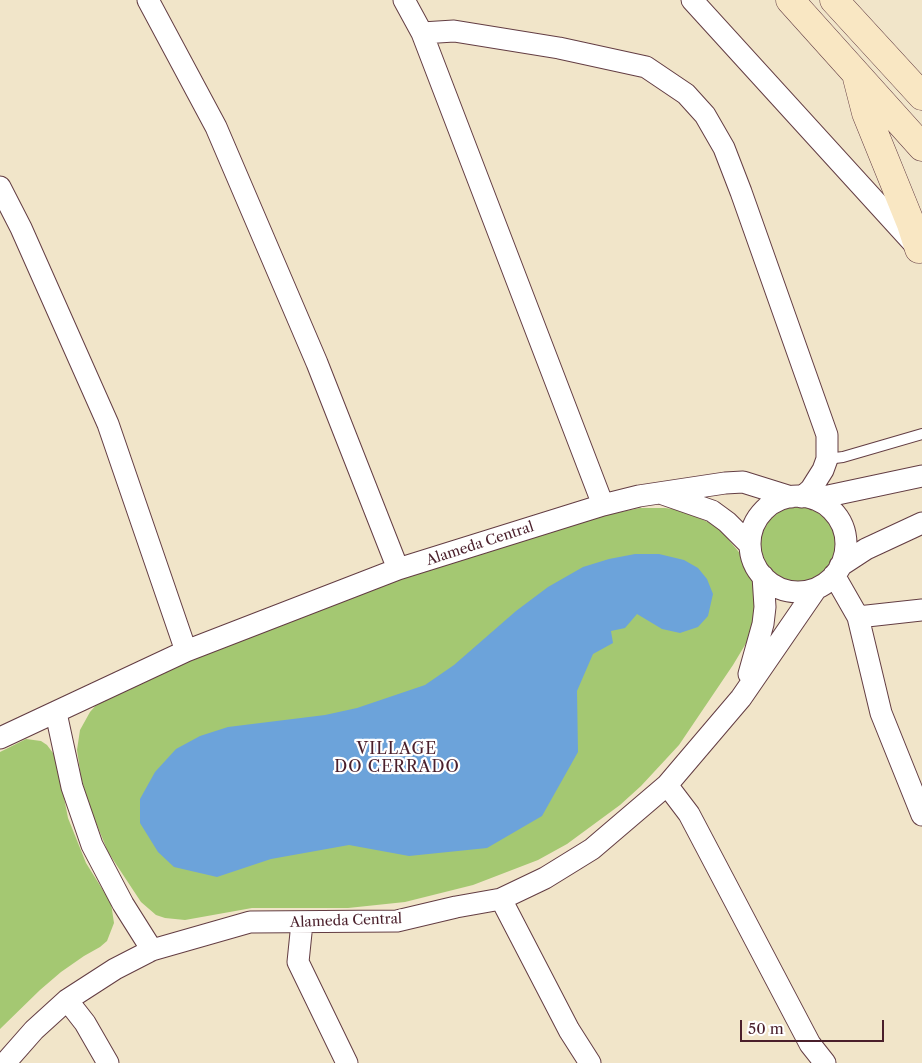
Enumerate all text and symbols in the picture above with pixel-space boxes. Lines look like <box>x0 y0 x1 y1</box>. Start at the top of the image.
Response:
street label: Alameda Central <box>424 519 536 569</box>
district label: VILLAGE DO CERRADO <box>333 739 461 777</box>
street label: Alameda Central <box>290 911 402 931</box>
scale bar <box>742 1010 886 1042</box>
text: 50 m <box>748 1019 784 1038</box>

